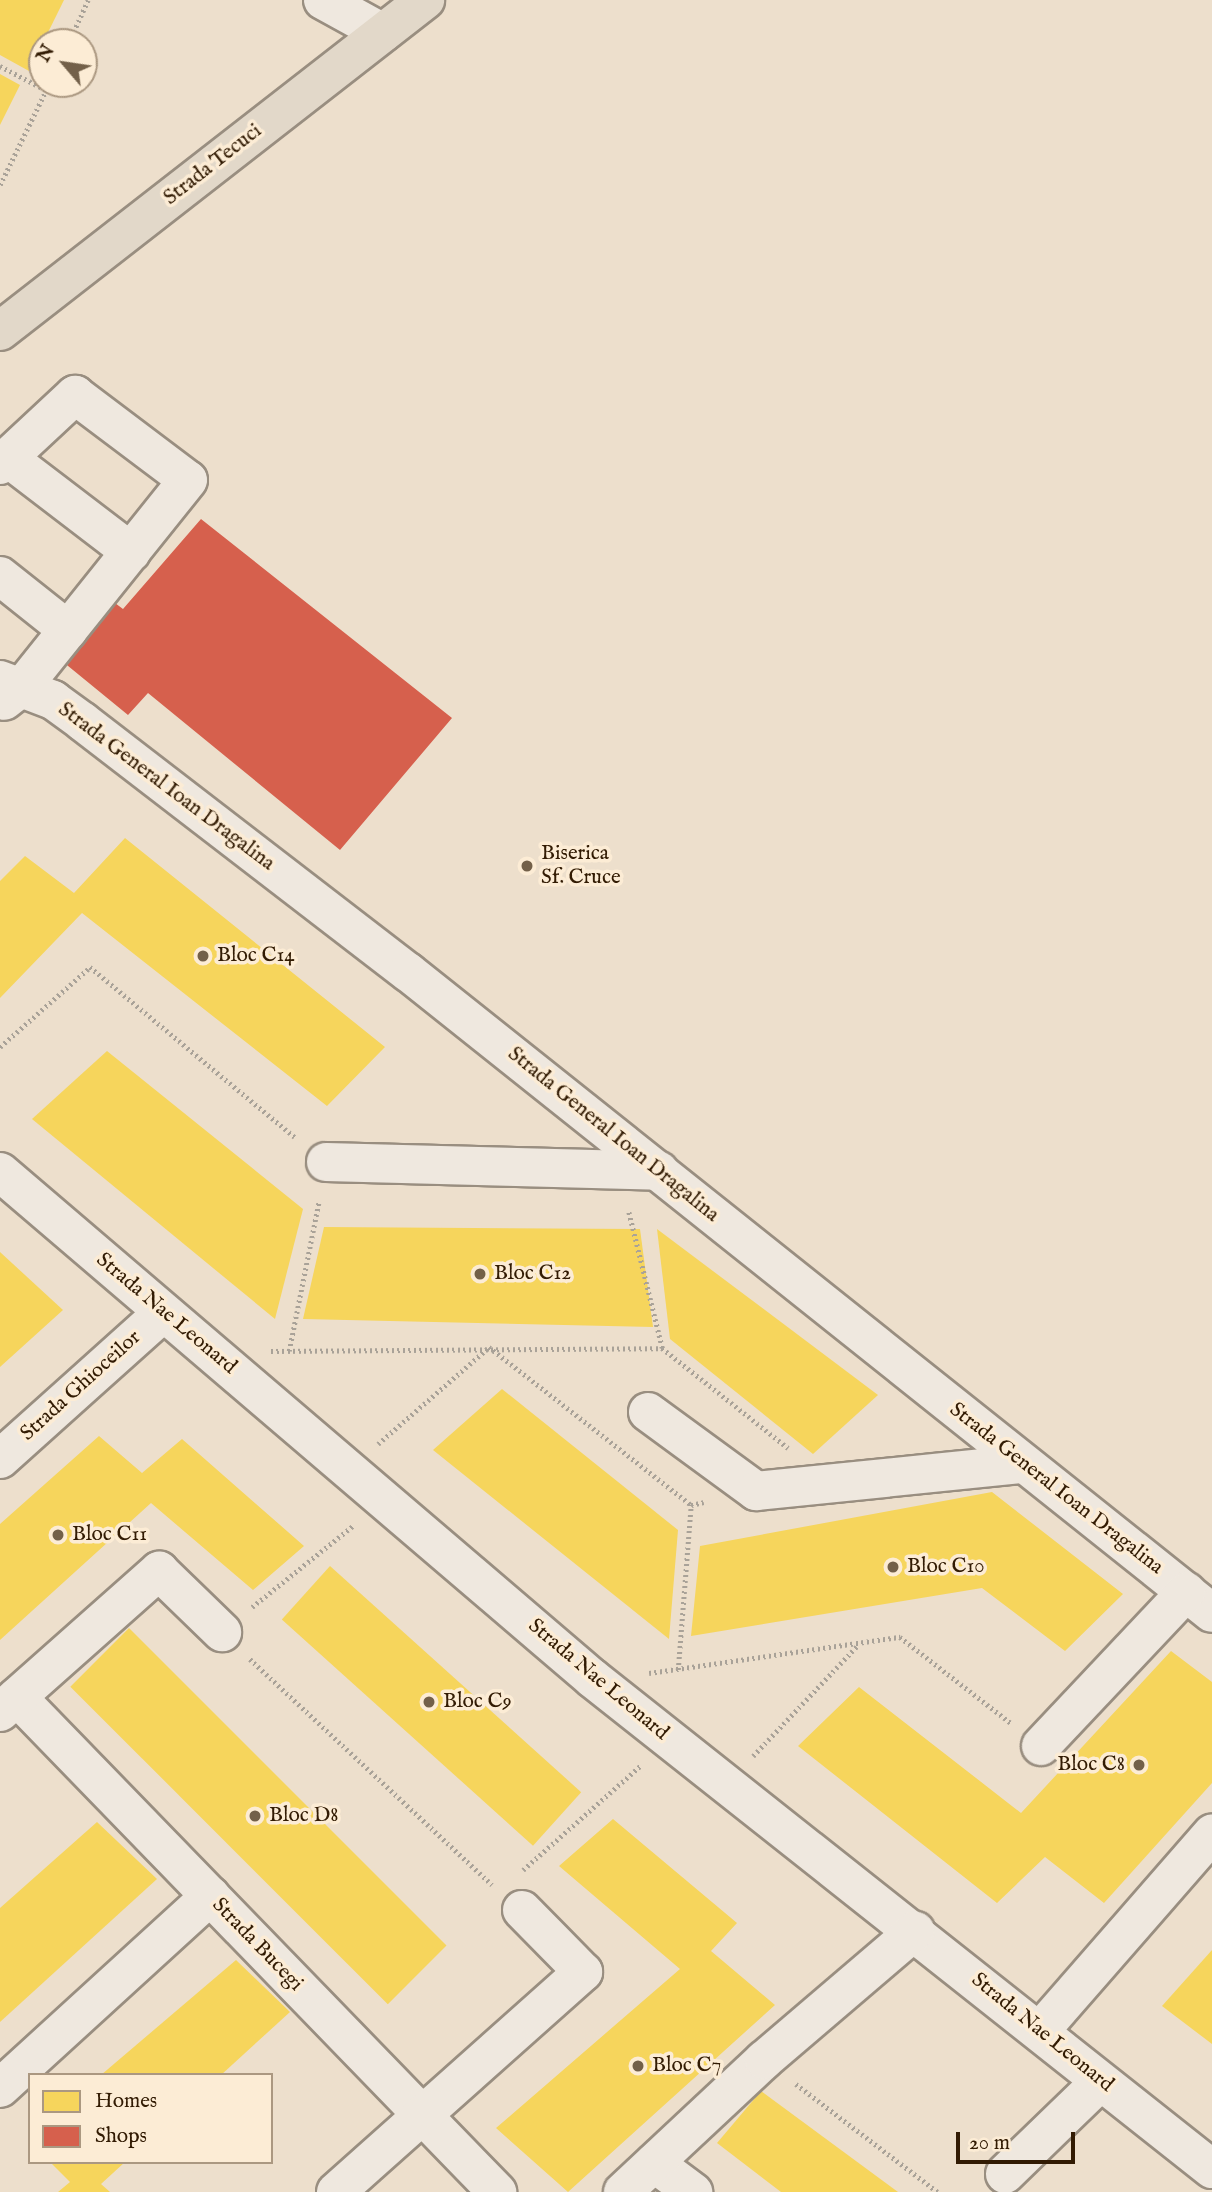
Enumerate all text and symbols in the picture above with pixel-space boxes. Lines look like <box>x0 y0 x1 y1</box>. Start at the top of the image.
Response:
north arrow <box>28 28 98 98</box>
text: N <box>32 41 61 67</box>
street label: Strada Tecuci <box>159 119 267 211</box>
street label: Strada General Ioan Dragalina <box>53 697 279 877</box>
place label: Biserica Sf. Cruce <box>541 841 621 891</box>
marker: Biserica Sf. Cruce <box>519 858 535 874</box>
place label: Bloc C14 <box>217 943 295 969</box>
marker: Bloc C14 <box>195 948 211 964</box>
street label: Strada General Ioan Dragalina <box>502 1042 724 1228</box>
street label: Strada Nae Leonard <box>91 1248 241 1380</box>
place label: Bloc C12 <box>494 1261 571 1287</box>
marker: Bloc C12 <box>472 1266 488 1282</box>
street label: Strada Ghioceilor <box>16 1325 146 1447</box>
street label: Strada General Ioan Dragalina <box>944 1398 1168 1580</box>
place label: Bloc C11 <box>72 1522 147 1548</box>
marker: Bloc C11 <box>50 1527 66 1543</box>
place label: Bloc C10 <box>907 1554 984 1580</box>
marker: Bloc C10 <box>885 1559 901 1575</box>
street label: Strada Nae Leonard <box>523 1614 673 1746</box>
place label: Bloc C9 <box>443 1689 512 1715</box>
marker: Bloc C9 <box>421 1694 437 1710</box>
place label: Bloc C8 <box>1057 1752 1125 1778</box>
marker: Bloc C8 <box>1131 1757 1147 1773</box>
place label: Bloc D8 <box>269 1803 339 1829</box>
marker: Bloc D8 <box>247 1808 263 1824</box>
street label: Strada Bucegi <box>206 1893 308 1997</box>
street label: Strada Nae Leonard <box>966 1968 1118 2098</box>
place label: Bloc C7 <box>652 2053 721 2079</box>
marker: Bloc C7 <box>630 2058 646 2074</box>
legend <box>28 2073 273 2164</box>
text: Homes <box>95 2088 157 2115</box>
scale bar <box>960 2118 1079 2162</box>
text: Shops <box>95 2123 147 2150</box>
text: 20 m <box>969 2130 1010 2157</box>

